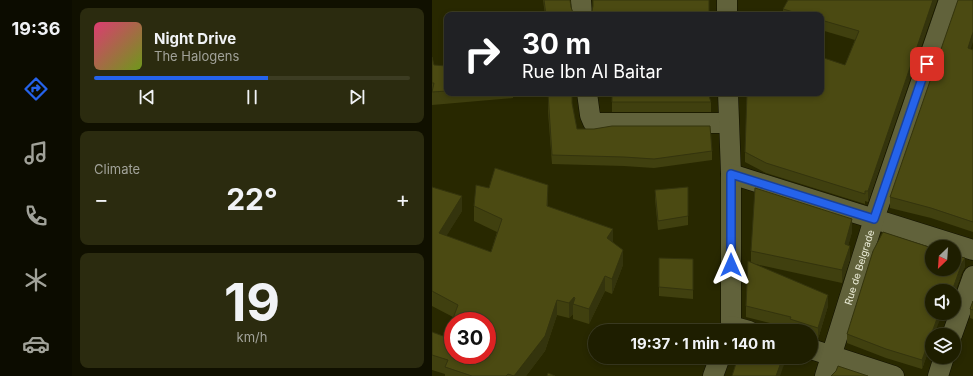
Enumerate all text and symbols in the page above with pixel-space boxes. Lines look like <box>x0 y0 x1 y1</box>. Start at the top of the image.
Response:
text: 19:36 <box>12 18 60 39</box>
text: 30 m <box>522 27 591 61</box>
icon: right <box>456 28 508 80</box>
text: Night Drive <box>154 29 236 48</box>
pin <box>910 47 944 81</box>
text: The Halogens <box>154 48 239 64</box>
icon: arrive <box>916 53 938 75</box>
text: Rue Ibn Al Baitar <box>522 61 662 82</box>
icon: directions <box>22 75 50 103</box>
icon: previous <box>136 86 158 108</box>
icon: pause <box>241 86 263 108</box>
icon: next <box>346 86 368 108</box>
icon: music <box>22 139 50 167</box>
text: Climate <box>94 161 140 177</box>
text: 22° <box>226 181 278 217</box>
text: − <box>94 186 109 212</box>
text: + <box>395 186 410 212</box>
icon: phone <box>22 202 50 230</box>
street label: Rue de Belgrade <box>842 228 876 306</box>
north arrow <box>925 240 961 276</box>
map controls <box>925 240 961 364</box>
position arrow <box>710 244 752 286</box>
icon: climate <box>22 266 50 294</box>
text: 19 <box>224 271 280 334</box>
button: sound <box>925 284 961 320</box>
speed limit sign: 30 <box>444 312 496 364</box>
button: layers <box>925 328 961 364</box>
text: km/h <box>237 329 267 345</box>
icon: car <box>22 330 50 358</box>
text: 19:37 · 1 min · 140 m <box>631 334 775 353</box>

